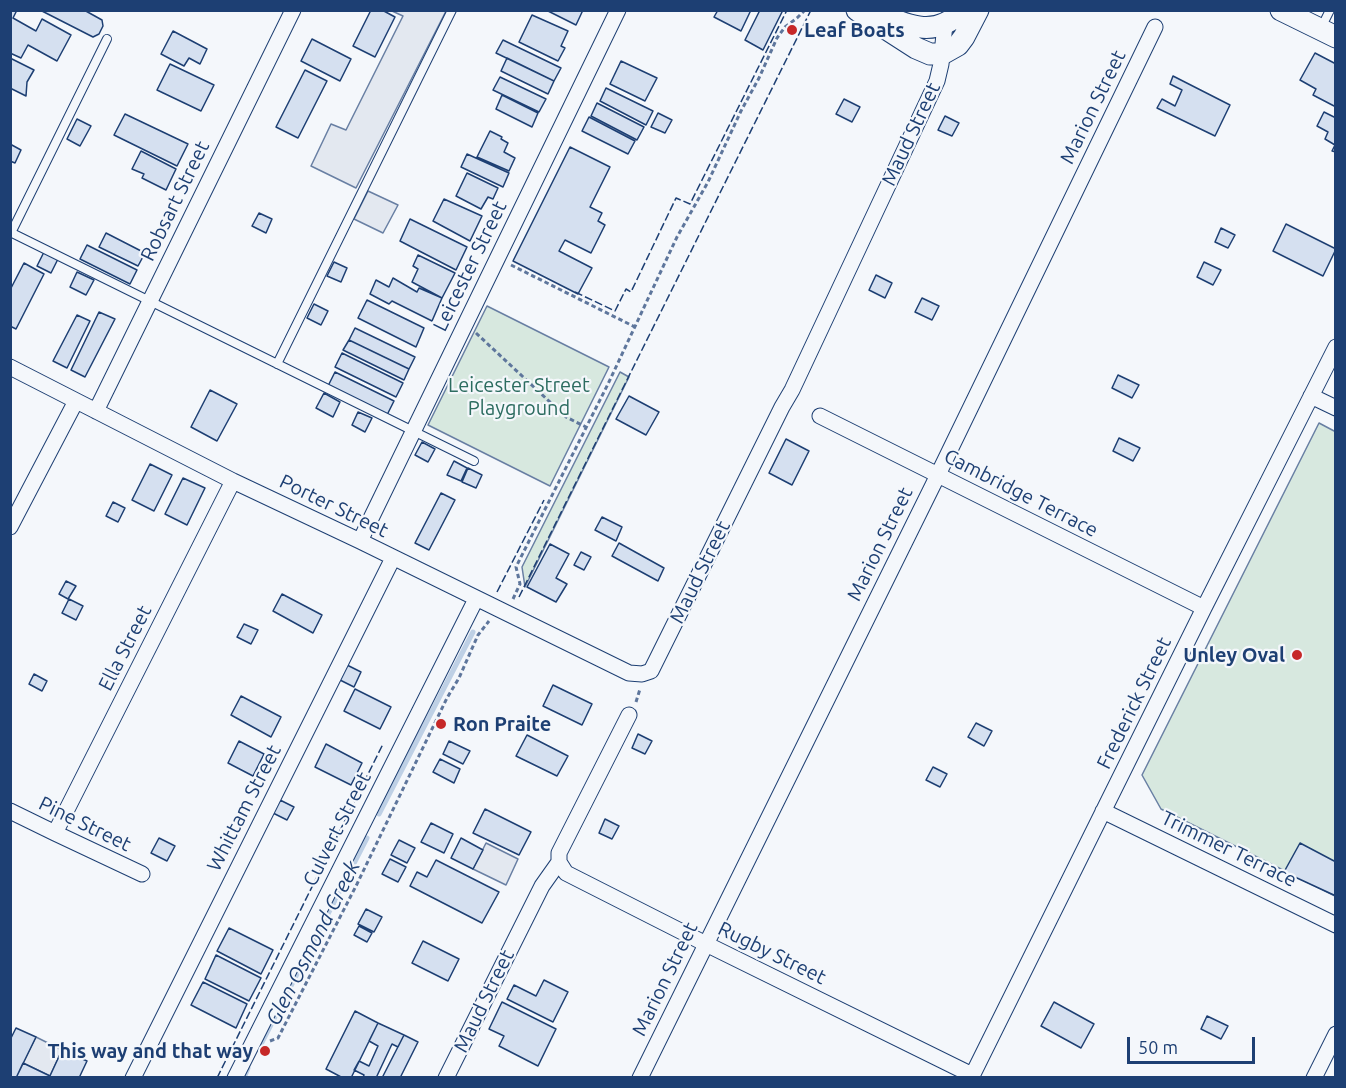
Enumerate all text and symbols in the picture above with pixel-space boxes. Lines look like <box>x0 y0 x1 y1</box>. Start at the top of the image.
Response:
place label: Leaf Boats <box>804 18 905 42</box>
marker: Leaf Boats <box>785 23 799 37</box>
street label: Marion Street <box>1055 46 1131 168</box>
street label: Maud Street <box>877 79 945 189</box>
street label: Robsart Street <box>136 137 214 265</box>
street label: Leicester Street <box>428 197 512 335</box>
park label: Leicester Street Playground <box>448 373 590 420</box>
street label: Cambridge Terrace <box>940 444 1102 542</box>
street label: Porter Street <box>276 469 392 543</box>
street label: Marion Street <box>842 483 918 605</box>
street label: Maud Street <box>665 517 735 627</box>
street label: Ella Street <box>93 601 157 695</box>
street label: Frederick Street <box>1092 633 1176 773</box>
place label: Unley Oval <box>1183 643 1285 667</box>
marker: Unley Oval <box>1290 648 1304 662</box>
place label: Ron Praite <box>453 712 551 736</box>
marker: Ron Praite <box>434 717 448 731</box>
street label: Whittam Street <box>202 741 286 875</box>
street label: Culvert Street <box>298 768 376 890</box>
street label: Pine Street <box>35 791 135 857</box>
street label: Trimmer Terrace <box>1157 806 1301 892</box>
water label: Glen Osmond Creek <box>261 856 365 1030</box>
street label: Rugby Street <box>714 917 830 989</box>
street label: Marion Street <box>627 918 703 1040</box>
street label: Maud Street <box>449 946 519 1056</box>
scale bar <box>1130 1025 1258 1063</box>
text: 50 m <box>1138 1037 1178 1057</box>
place label: This way and that way <box>47 1039 253 1063</box>
marker: This way and that way <box>258 1044 272 1058</box>

